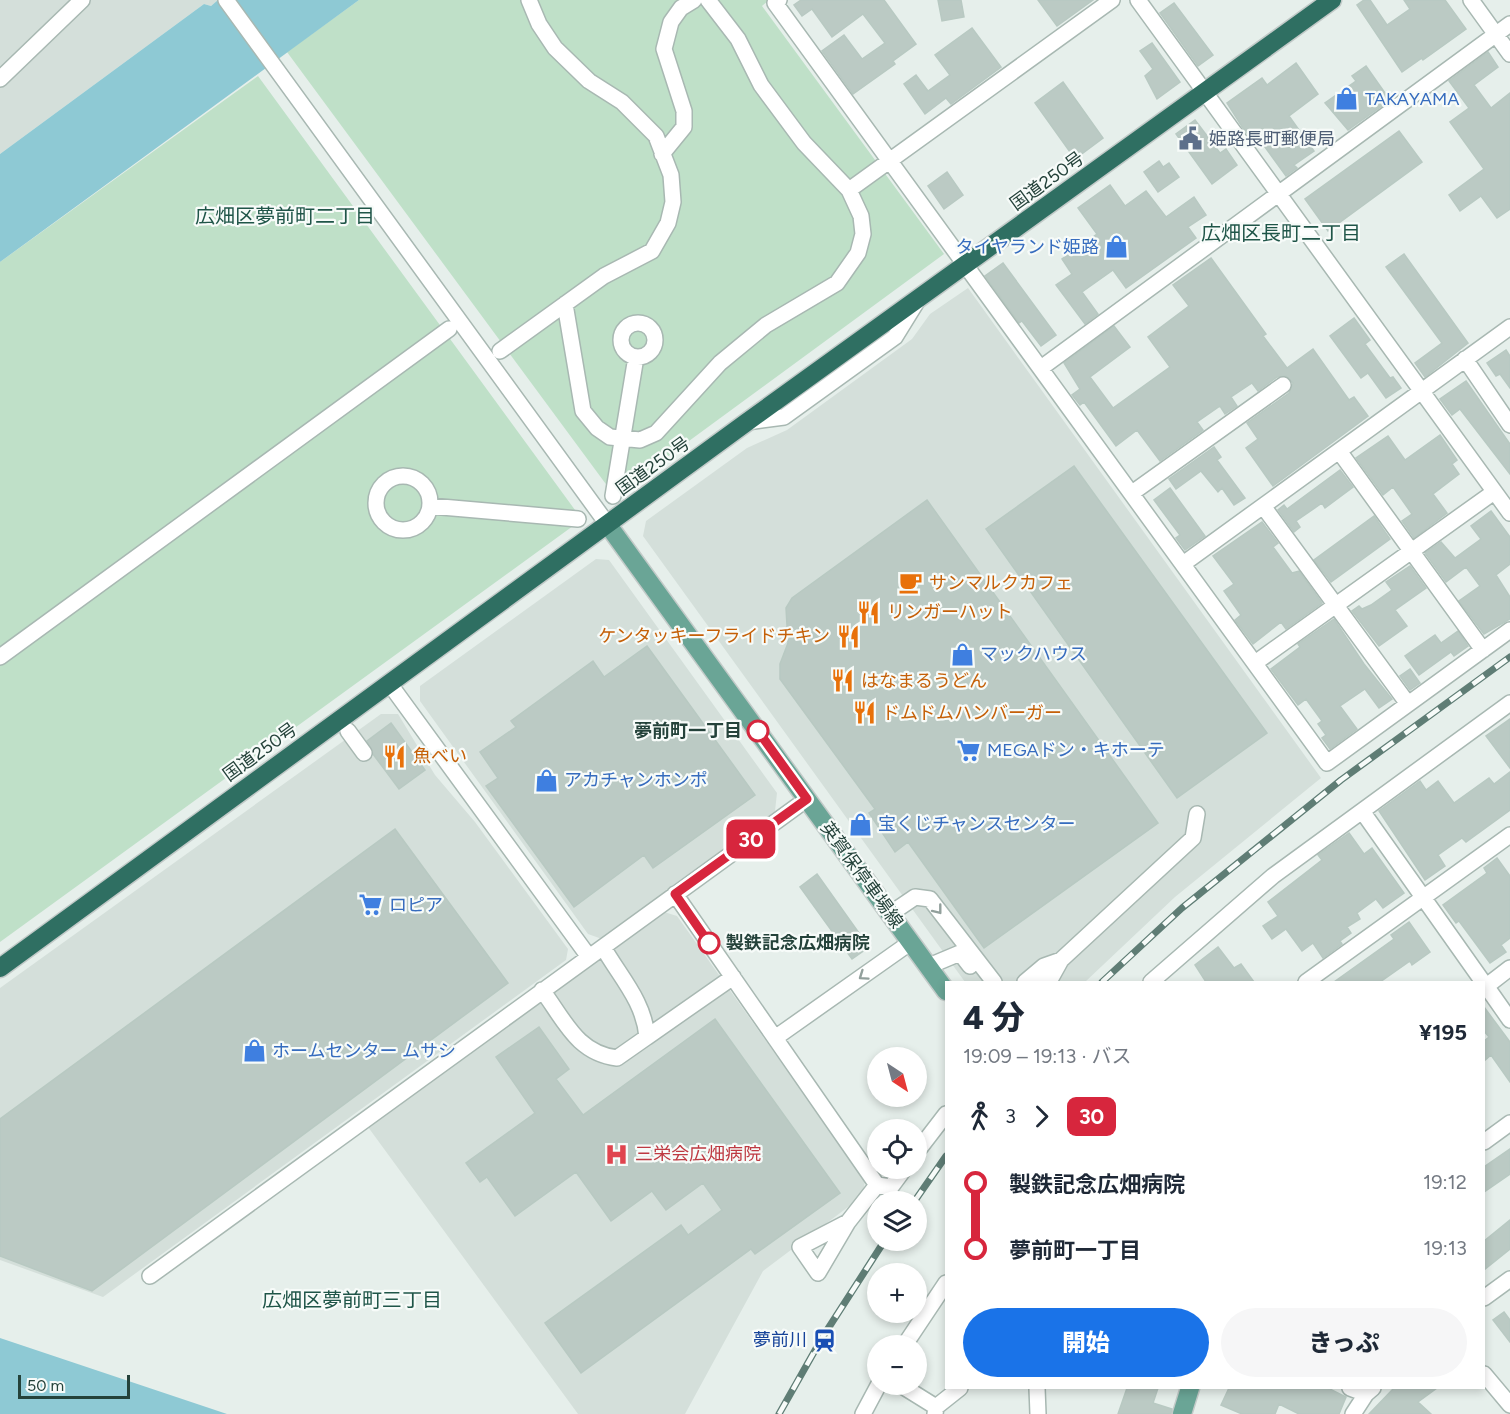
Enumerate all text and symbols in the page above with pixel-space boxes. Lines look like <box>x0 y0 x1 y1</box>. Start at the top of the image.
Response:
shop icon: TAKAYAMA <box>1334 86 1360 112</box>
place label: TAKAYAMA <box>1365 88 1459 110</box>
public building icon: 姫路長町郵便局 <box>1178 126 1204 152</box>
place label: 姫路長町郵便局 <box>1209 128 1335 150</box>
street label: 国道250号 <box>1006 147 1088 215</box>
district label: 広畑区夢前町二丁目 <box>195 204 375 228</box>
district label: 広畑区長町二丁目 <box>1201 221 1361 245</box>
shop icon: タイヤランド姫路 <box>1104 234 1130 260</box>
place label: タイヤランド姫路 <box>956 236 1099 258</box>
street label: 国道250号 <box>612 432 694 500</box>
cafe icon: サンマルクカフェ <box>898 570 924 596</box>
place label: サンマルクカフェ <box>929 572 1073 594</box>
restaurant icon: リンガーハット <box>856 599 882 625</box>
place label: リンガーハット <box>887 601 1013 623</box>
restaurant icon: ケンタッキーフライドチキン <box>835 623 861 649</box>
place label: ケンタッキーフライドチキン <box>598 625 830 647</box>
shop icon: マックハウス <box>949 641 975 667</box>
place label: マックハウス <box>980 643 1087 665</box>
restaurant icon: はなまるうどん <box>830 668 856 694</box>
place label: はなまるうどん <box>861 670 987 692</box>
restaurant icon: ドムドムハンバーガー <box>851 700 877 726</box>
place label: ドムドムハンバーガー <box>882 702 1062 724</box>
street label: 国道250号 <box>219 718 301 786</box>
place label: 夢前町一丁目 <box>634 720 742 742</box>
marker: 夢前町一丁目 <box>747 720 769 742</box>
supermarket icon: MEGAドン・キホーテ <box>956 737 982 763</box>
place label: MEGAドン・キホーテ <box>987 739 1165 761</box>
restaurant icon: 魚べい <box>382 743 408 769</box>
place label: 魚べい <box>413 745 467 767</box>
shop icon: アカチャンホンポ <box>533 767 559 793</box>
place label: アカチャンホンポ <box>564 769 708 791</box>
shop icon: 宝くじチャンスセンター <box>847 811 873 837</box>
place label: 宝くじチャンスセンター <box>878 813 1075 835</box>
street label: 英賀保停車場線 <box>816 818 908 932</box>
line badge: 30 <box>724 820 778 858</box>
text: 30 <box>738 827 764 852</box>
supermarket icon: ロピア <box>358 892 384 918</box>
place label: ロピア <box>389 894 443 916</box>
one-way arrow <box>931 903 942 914</box>
marker: 製鉄記念広畑病院 <box>698 932 720 954</box>
place label: 製鉄記念広畑病院 <box>726 932 870 954</box>
one-way arrow <box>858 969 869 980</box>
text: 4 分 <box>963 998 1025 1037</box>
text: ¥195 <box>1419 1019 1467 1046</box>
shop icon: ホームセンター ムサシ <box>241 1038 267 1064</box>
place label: ホームセンター ムサシ <box>272 1040 456 1062</box>
text: 19:09 – 19:13 · バス <box>963 1044 1131 1068</box>
north arrow <box>867 1047 927 1107</box>
map controls <box>867 1047 927 1395</box>
icon: walk <box>963 1100 996 1133</box>
icon: forward <box>1025 1100 1058 1133</box>
text: 3 <box>1005 1104 1016 1128</box>
text: 30 <box>1079 1104 1104 1129</box>
button: locate <box>867 1119 927 1179</box>
hospital icon: 三栄会広畑病院 <box>604 1141 630 1167</box>
place label: 三栄会広畑病院 <box>635 1143 761 1165</box>
text: 19:12 <box>1423 1170 1467 1194</box>
text: 製鉄記念広畑病院 <box>1009 1171 1185 1198</box>
button: layers <box>867 1191 927 1251</box>
text: 19:13 <box>1423 1236 1467 1260</box>
text: 夢前町一丁目 <box>1009 1237 1141 1264</box>
button: + <box>867 1263 927 1323</box>
district label: 広畑区夢前町三丁目 <box>262 1288 442 1312</box>
button: 開始 <box>963 1308 1209 1377</box>
button: きっぷ <box>1221 1308 1467 1377</box>
station icon: 夢前川 <box>812 1327 838 1353</box>
place label: 夢前川 <box>753 1329 807 1351</box>
button: − <box>867 1335 927 1395</box>
scale bar <box>18 1372 130 1400</box>
text: 50 m <box>27 1376 64 1395</box>

